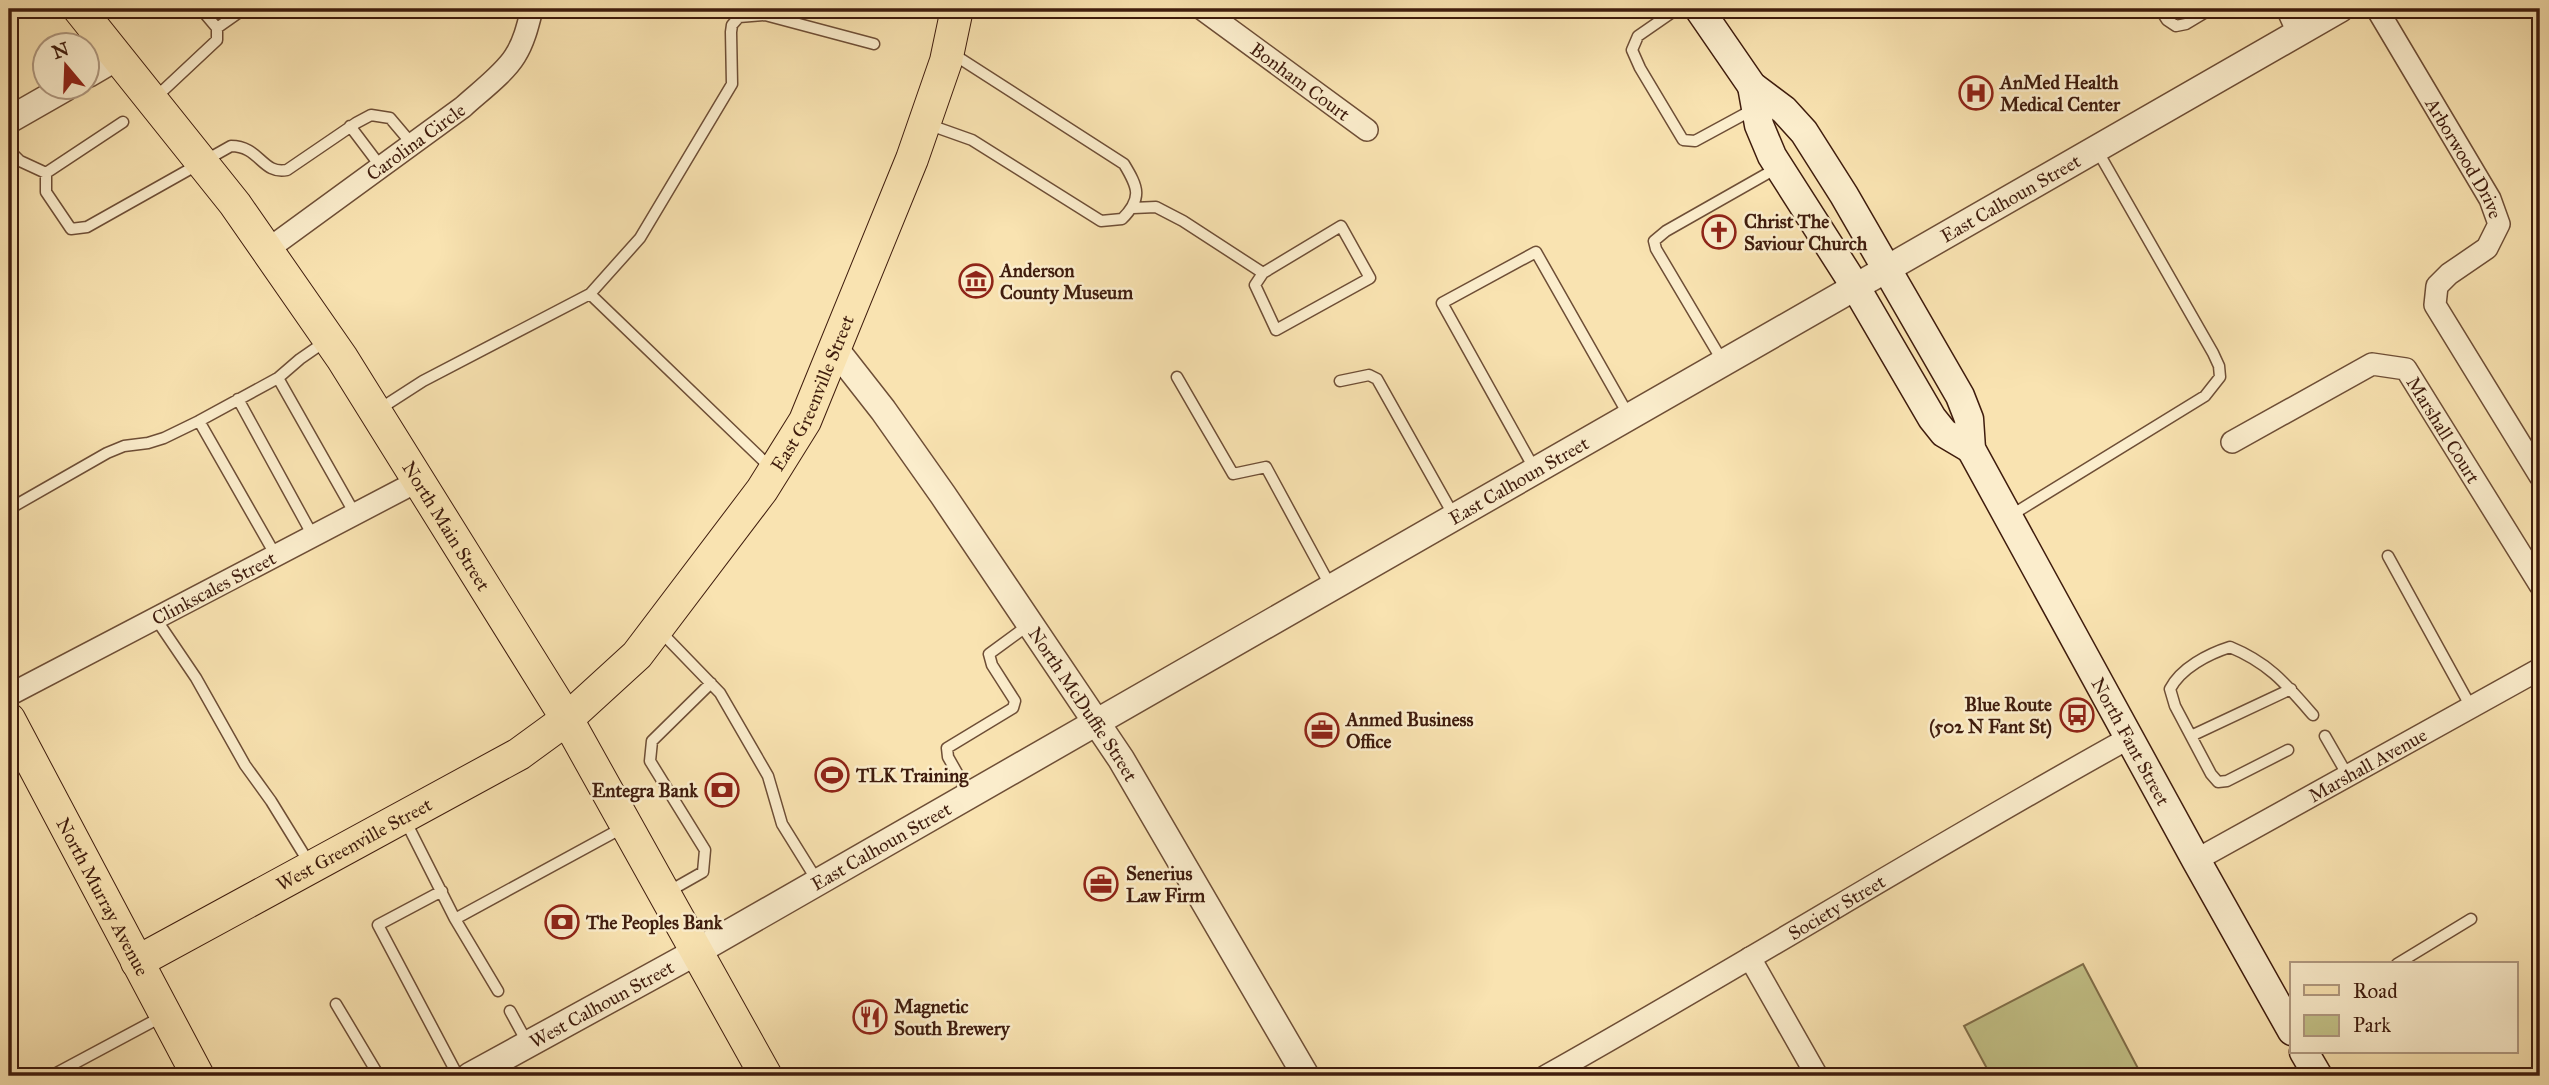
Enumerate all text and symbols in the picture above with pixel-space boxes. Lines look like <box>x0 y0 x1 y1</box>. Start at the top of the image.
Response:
north arrow <box>32 32 102 102</box>
text: N <box>49 37 72 64</box>
street label: Bonham Court <box>1246 37 1355 126</box>
place label: AnMed Health Medical Center <box>1998 71 2121 116</box>
hospital icon: AnMed Health Medical Center <box>1957 74 1995 112</box>
street label: Arborwood Drive <box>2420 93 2507 222</box>
street label: Carolina Circle <box>362 98 470 186</box>
street label: East Calhoun Street <box>1937 149 2085 248</box>
place label: Christ The Saviour Church <box>1744 210 1868 255</box>
church icon: Christ The Saviour Church <box>1700 213 1738 251</box>
place label: Anderson County Museum <box>998 259 1133 305</box>
museum icon: Anderson County Museum <box>957 262 995 300</box>
street label: East Greenville Street <box>766 311 859 475</box>
street label: Marshall Court <box>2401 372 2485 488</box>
street label: East Calhoun Street <box>1445 431 1593 530</box>
street label: North Main Street <box>397 457 495 595</box>
street label: Clinkscales Street <box>148 546 280 630</box>
street label: North McDuffie Street <box>1023 623 1143 786</box>
street label: North Fant Street <box>2086 674 2175 810</box>
place label: Blue Route (502 N Fant St) <box>1929 693 2052 739</box>
bus stop icon: Blue Route (502 N Fant St) <box>2058 696 2096 734</box>
place label: Anmed Business Office <box>1344 708 1473 753</box>
office icon: Anmed Business Office <box>1303 711 1341 749</box>
street label: Marshall Avenue <box>2304 723 2431 807</box>
sports icon: TLK Training <box>813 756 851 794</box>
place label: TLK Training <box>855 764 969 788</box>
bank icon: Entegra Bank <box>703 771 741 809</box>
place label: Entegra Bank <box>592 779 699 803</box>
street label: West Greenville Street <box>272 793 436 896</box>
street label: East Calhoun Street <box>807 797 955 896</box>
street label: North Murray Avenue <box>51 814 154 980</box>
place label: Senerius Law Firm <box>1126 862 1205 907</box>
office icon: Senerius Law Firm <box>1082 865 1120 903</box>
street label: Society Street <box>1784 870 1890 945</box>
bank icon: The Peoples Bank <box>543 903 581 941</box>
place label: The Peoples Bank <box>585 911 724 935</box>
street label: West Calhoun Street <box>526 955 678 1053</box>
legend <box>2290 962 2518 1054</box>
text: Road <box>2353 978 2398 1004</box>
place label: Magnetic South Brewery <box>894 995 1011 1041</box>
restaurant icon: Magnetic South Brewery <box>851 998 889 1036</box>
text: Park <box>2353 1012 2391 1038</box>

